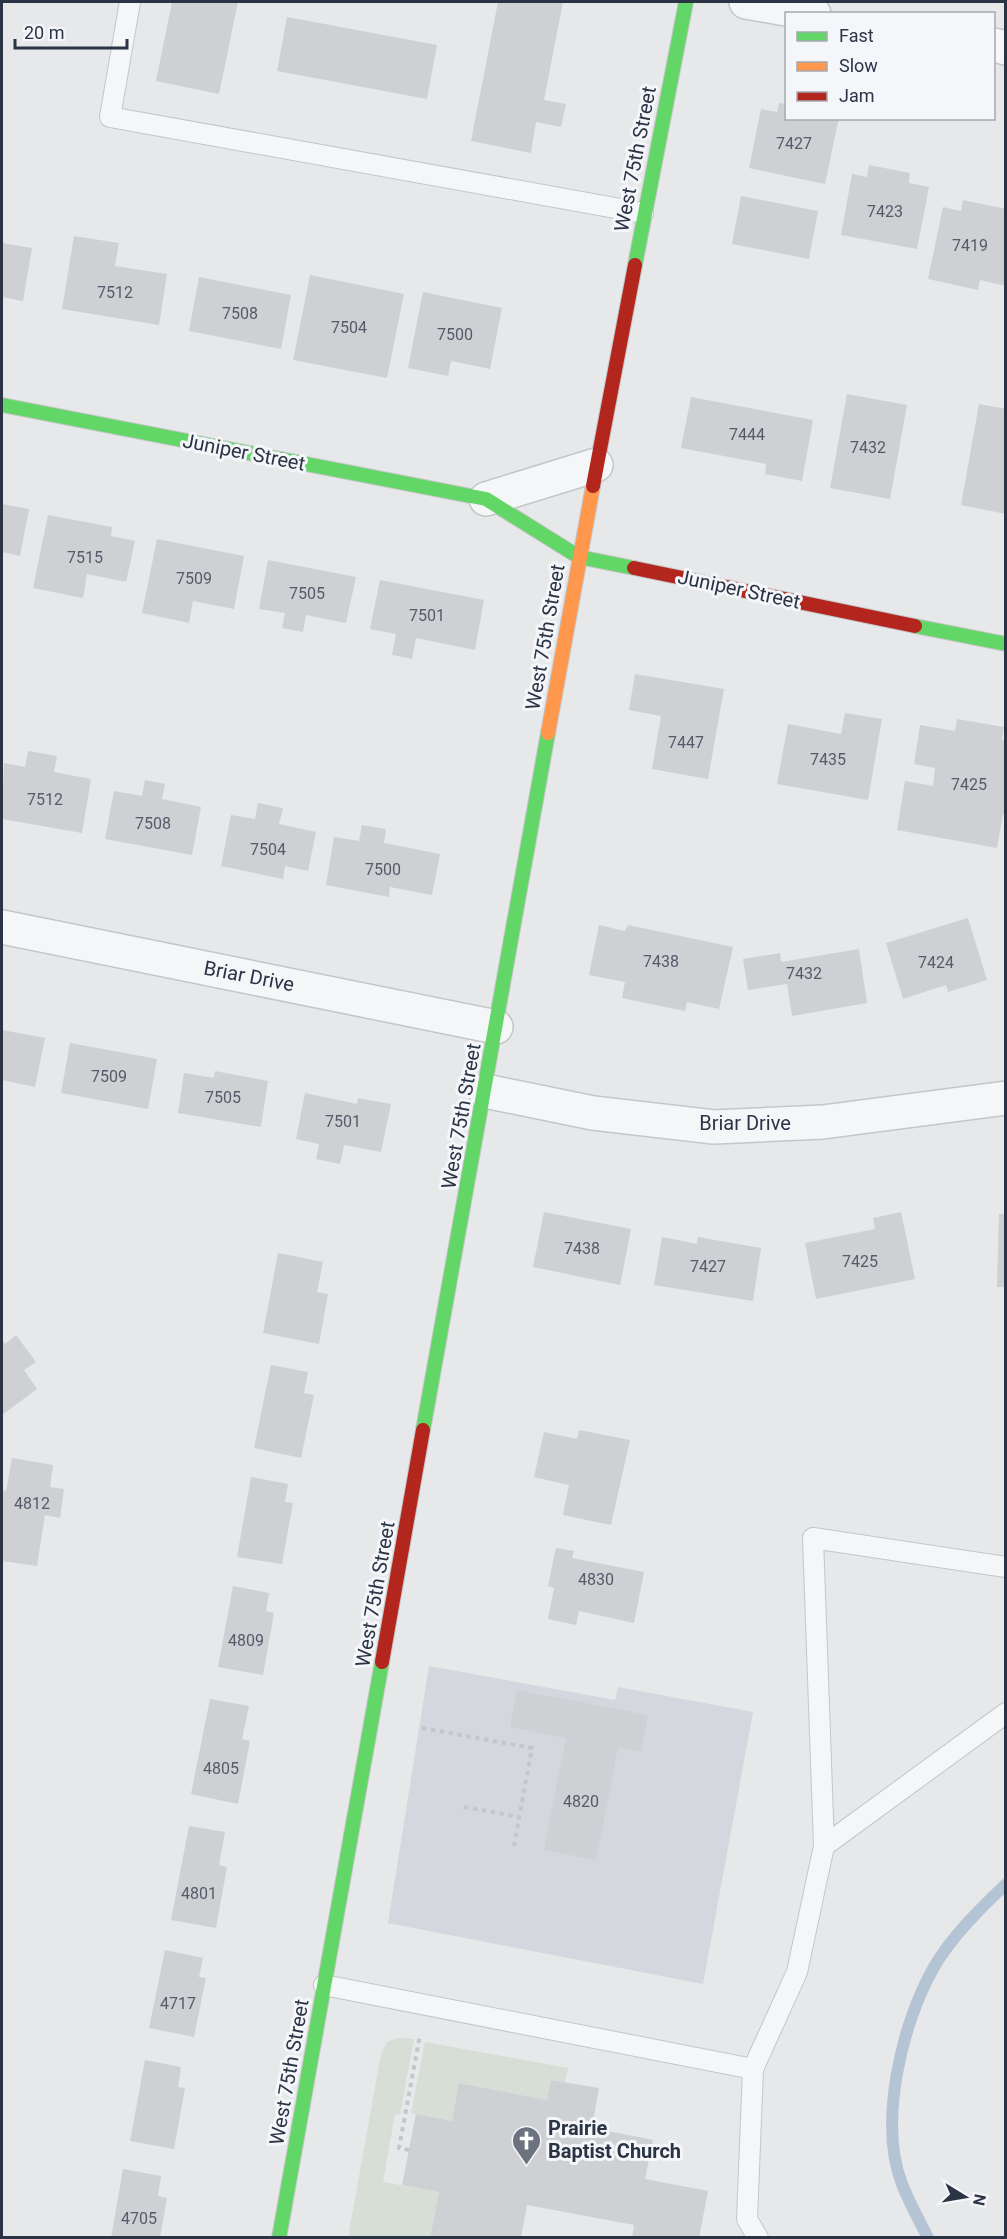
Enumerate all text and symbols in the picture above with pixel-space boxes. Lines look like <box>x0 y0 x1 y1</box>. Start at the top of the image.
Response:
scale bar <box>15 12 128 50</box>
legend <box>785 12 995 120</box>
text: 20 m <box>24 22 64 43</box>
text: Fast <box>839 25 874 46</box>
text: Slow <box>839 55 878 76</box>
street label: West 75th Street <box>609 84 661 234</box>
text: Jam <box>839 85 875 106</box>
house number: 7427 <box>776 134 812 153</box>
house number: 7423 <box>867 202 903 221</box>
house number: 7419 <box>952 236 988 255</box>
house number: 7512 <box>97 283 133 302</box>
house number: 7508 <box>222 304 258 323</box>
house number: 7504 <box>331 318 367 337</box>
house number: 7500 <box>437 325 473 344</box>
house number: 7444 <box>729 425 765 444</box>
street label: Juniper Street <box>181 428 307 476</box>
house number: 7432 <box>850 438 886 457</box>
house number: 7515 <box>67 548 103 567</box>
street label: West 75th Street <box>520 562 570 712</box>
street label: Juniper Street <box>676 564 802 614</box>
house number: 7509 <box>176 569 212 588</box>
house number: 7505 <box>289 584 325 603</box>
house number: 7501 <box>409 606 445 625</box>
house number: 7447 <box>668 733 704 752</box>
house number: 7435 <box>810 750 846 769</box>
house number: 7425 <box>951 775 987 794</box>
house number: 7512 <box>27 790 63 809</box>
house number: 7508 <box>135 814 171 833</box>
house number: 7504 <box>250 840 286 859</box>
house number: 7500 <box>365 860 401 879</box>
house number: 7438 <box>643 952 679 971</box>
house number: 7424 <box>918 953 954 972</box>
street label: Briar Drive <box>202 955 296 997</box>
house number: 7432 <box>786 964 822 983</box>
street label: West 75th Street <box>436 1041 486 1191</box>
house number: 7509 <box>91 1067 127 1086</box>
house number: 7505 <box>205 1088 241 1107</box>
street label: Briar Drive <box>699 1111 791 1135</box>
house number: 7501 <box>325 1112 361 1131</box>
house number: 7438 <box>564 1239 600 1258</box>
house number: 7425 <box>842 1252 878 1271</box>
house number: 7427 <box>690 1257 726 1276</box>
house number: 4812 <box>14 1494 50 1513</box>
street label: West 75th Street <box>350 1519 400 1669</box>
house number: 4830 <box>578 1570 614 1589</box>
house number: 4809 <box>228 1631 264 1650</box>
house number: 4805 <box>203 1759 239 1778</box>
house number: 4820 <box>563 1792 599 1811</box>
house number: 4801 <box>181 1884 217 1903</box>
house number: 4717 <box>160 1994 196 2013</box>
street label: West 75th Street <box>264 1997 314 2147</box>
place label: Prairie Baptist Church <box>548 2116 681 2163</box>
church icon: Prairie Baptist Church <box>511 2124 543 2166</box>
north arrow <box>935 2167 995 2227</box>
text: N <box>969 2192 990 2207</box>
house number: 4705 <box>121 2209 157 2228</box>

